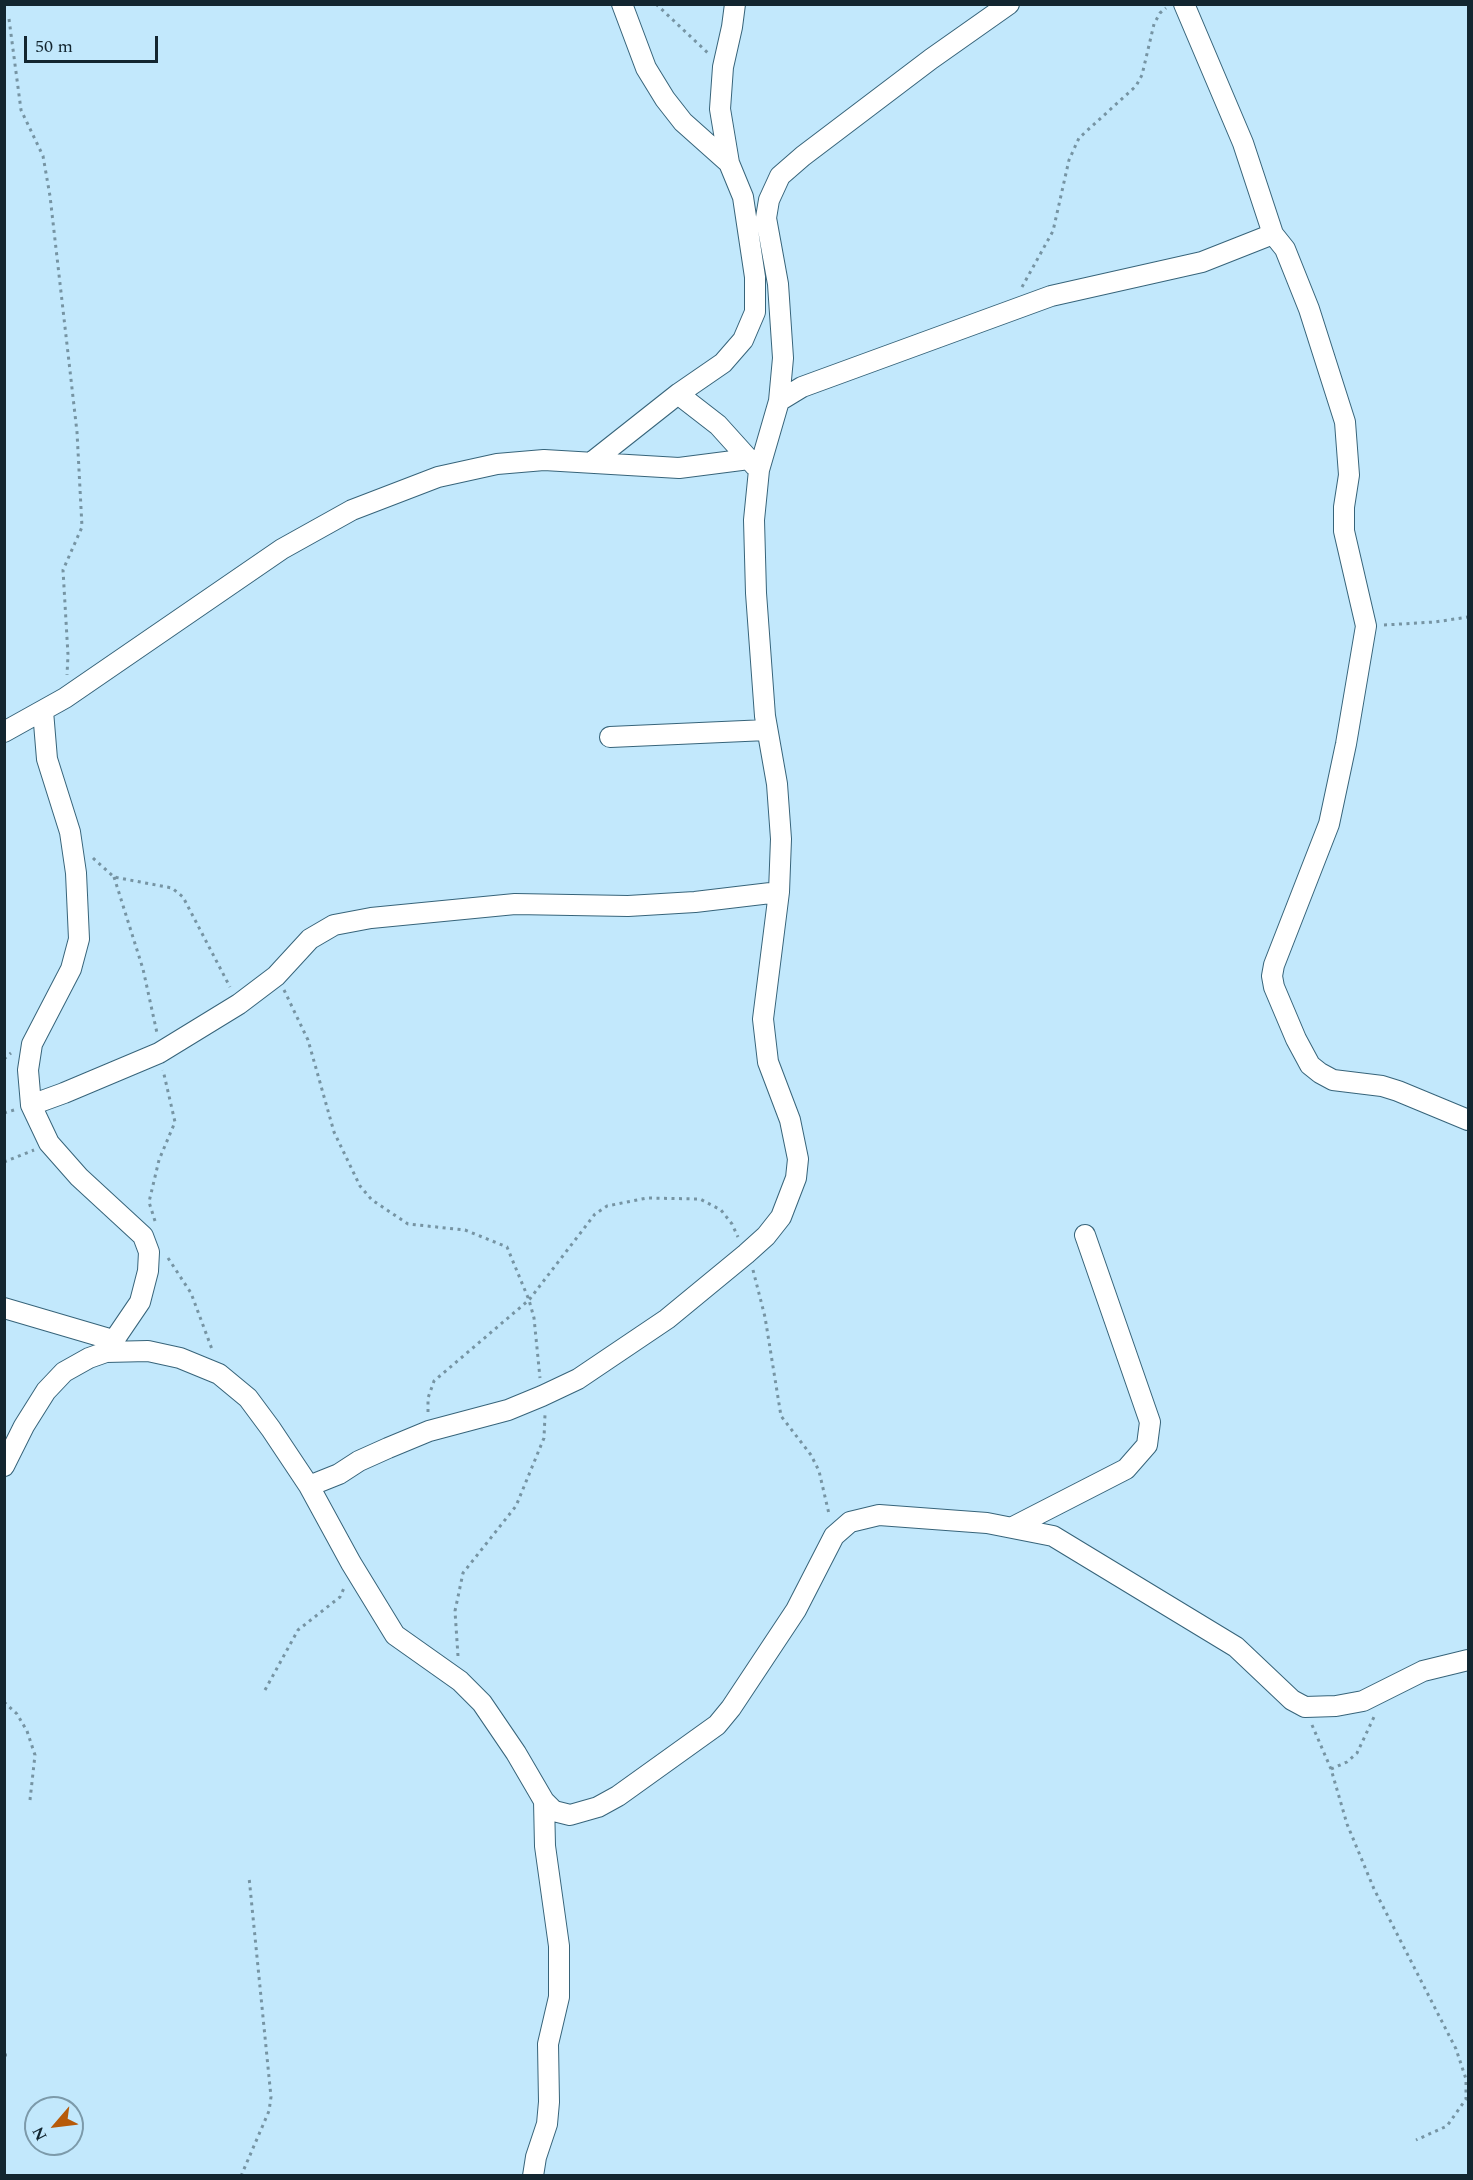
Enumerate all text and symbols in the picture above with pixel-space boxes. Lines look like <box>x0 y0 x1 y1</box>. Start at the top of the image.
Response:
scale bar <box>27 24 160 62</box>
text: 50 m <box>35 33 73 60</box>
north arrow <box>24 2096 84 2156</box>
text: N <box>26 2122 54 2145</box>

